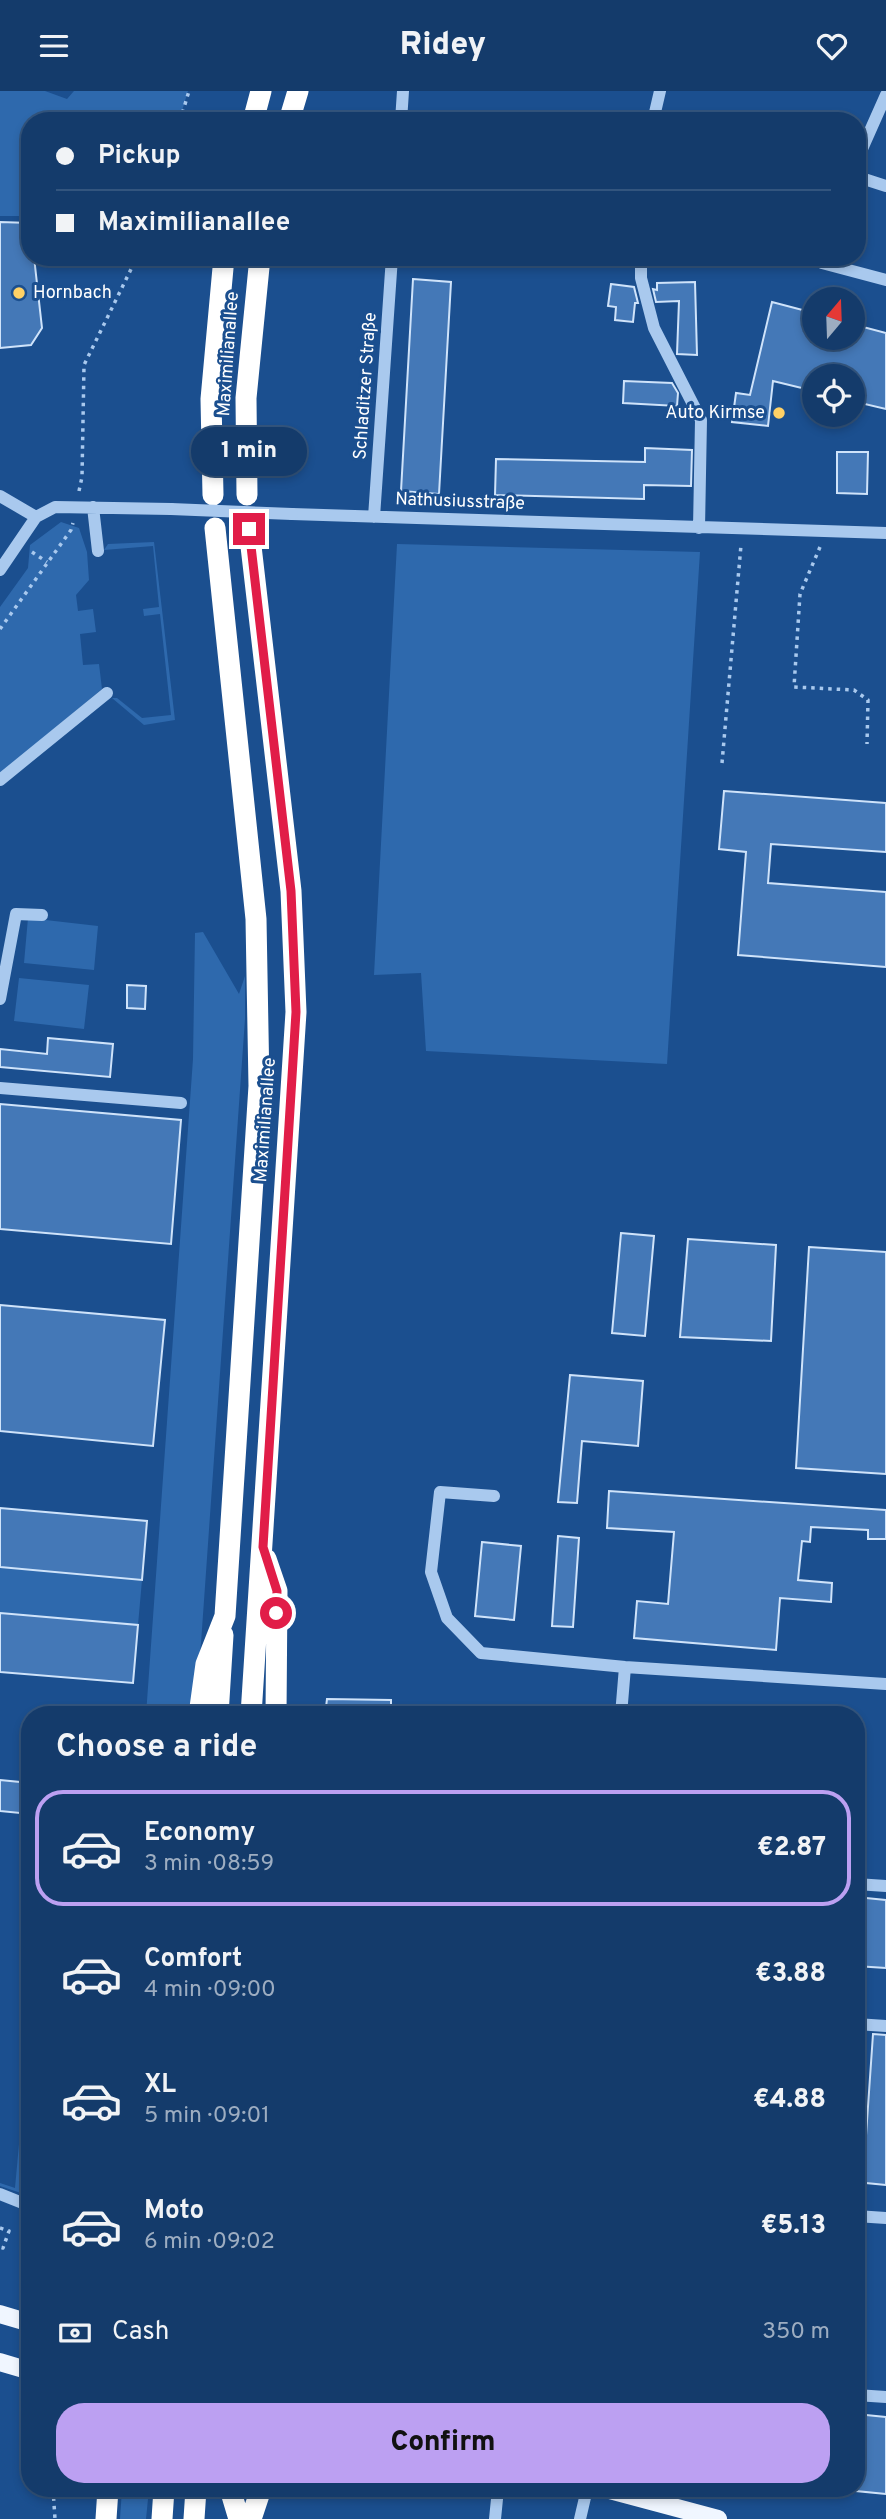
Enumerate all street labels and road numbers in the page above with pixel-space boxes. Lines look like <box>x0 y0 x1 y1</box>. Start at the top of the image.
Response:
street label: Maximilianallee <box>213 291 245 417</box>
street label: Schladitzer Straße <box>349 311 383 461</box>
street label: Nathusiusstraße <box>395 488 525 516</box>
street label: Maximilianallee <box>250 1057 282 1183</box>

